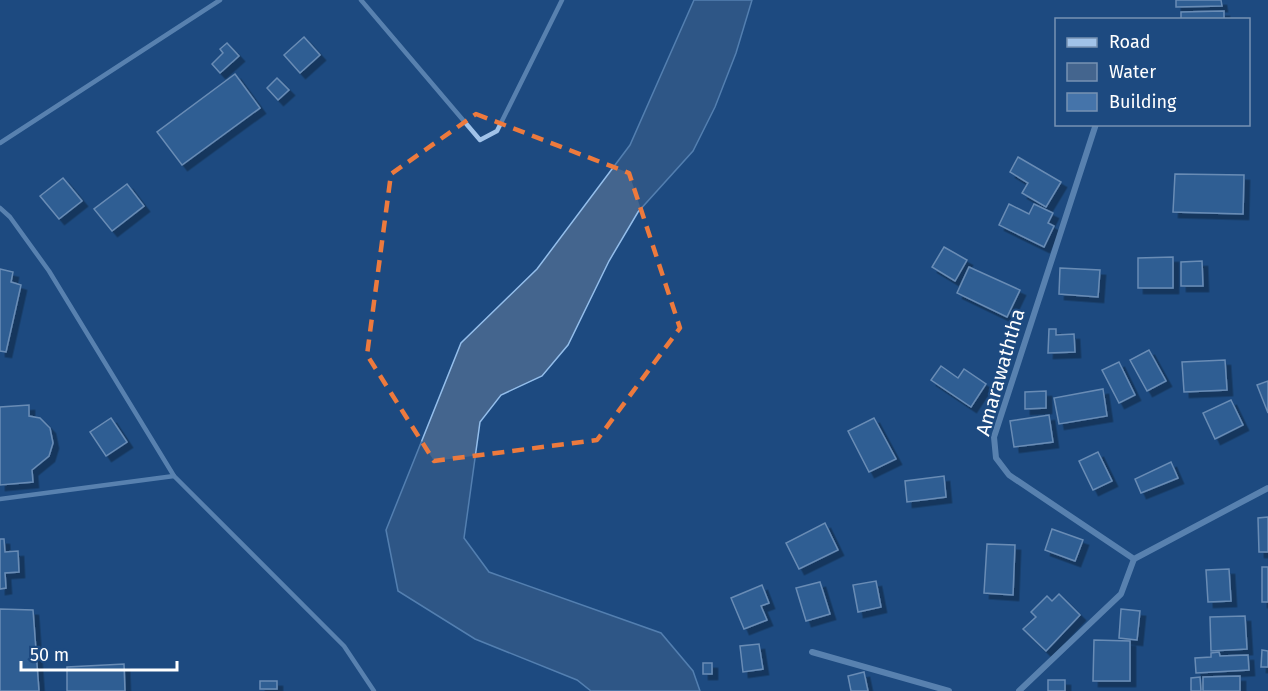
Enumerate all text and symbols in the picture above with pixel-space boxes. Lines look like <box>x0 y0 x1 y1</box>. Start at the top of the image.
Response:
legend <box>1055 18 1250 126</box>
text: Road <box>1109 31 1151 53</box>
text: Water <box>1109 61 1156 83</box>
text: Building <box>1109 91 1177 113</box>
street label: Amarawaththa <box>970 306 1030 438</box>
scale bar <box>21 634 177 672</box>
text: 50 m <box>30 644 69 666</box>

